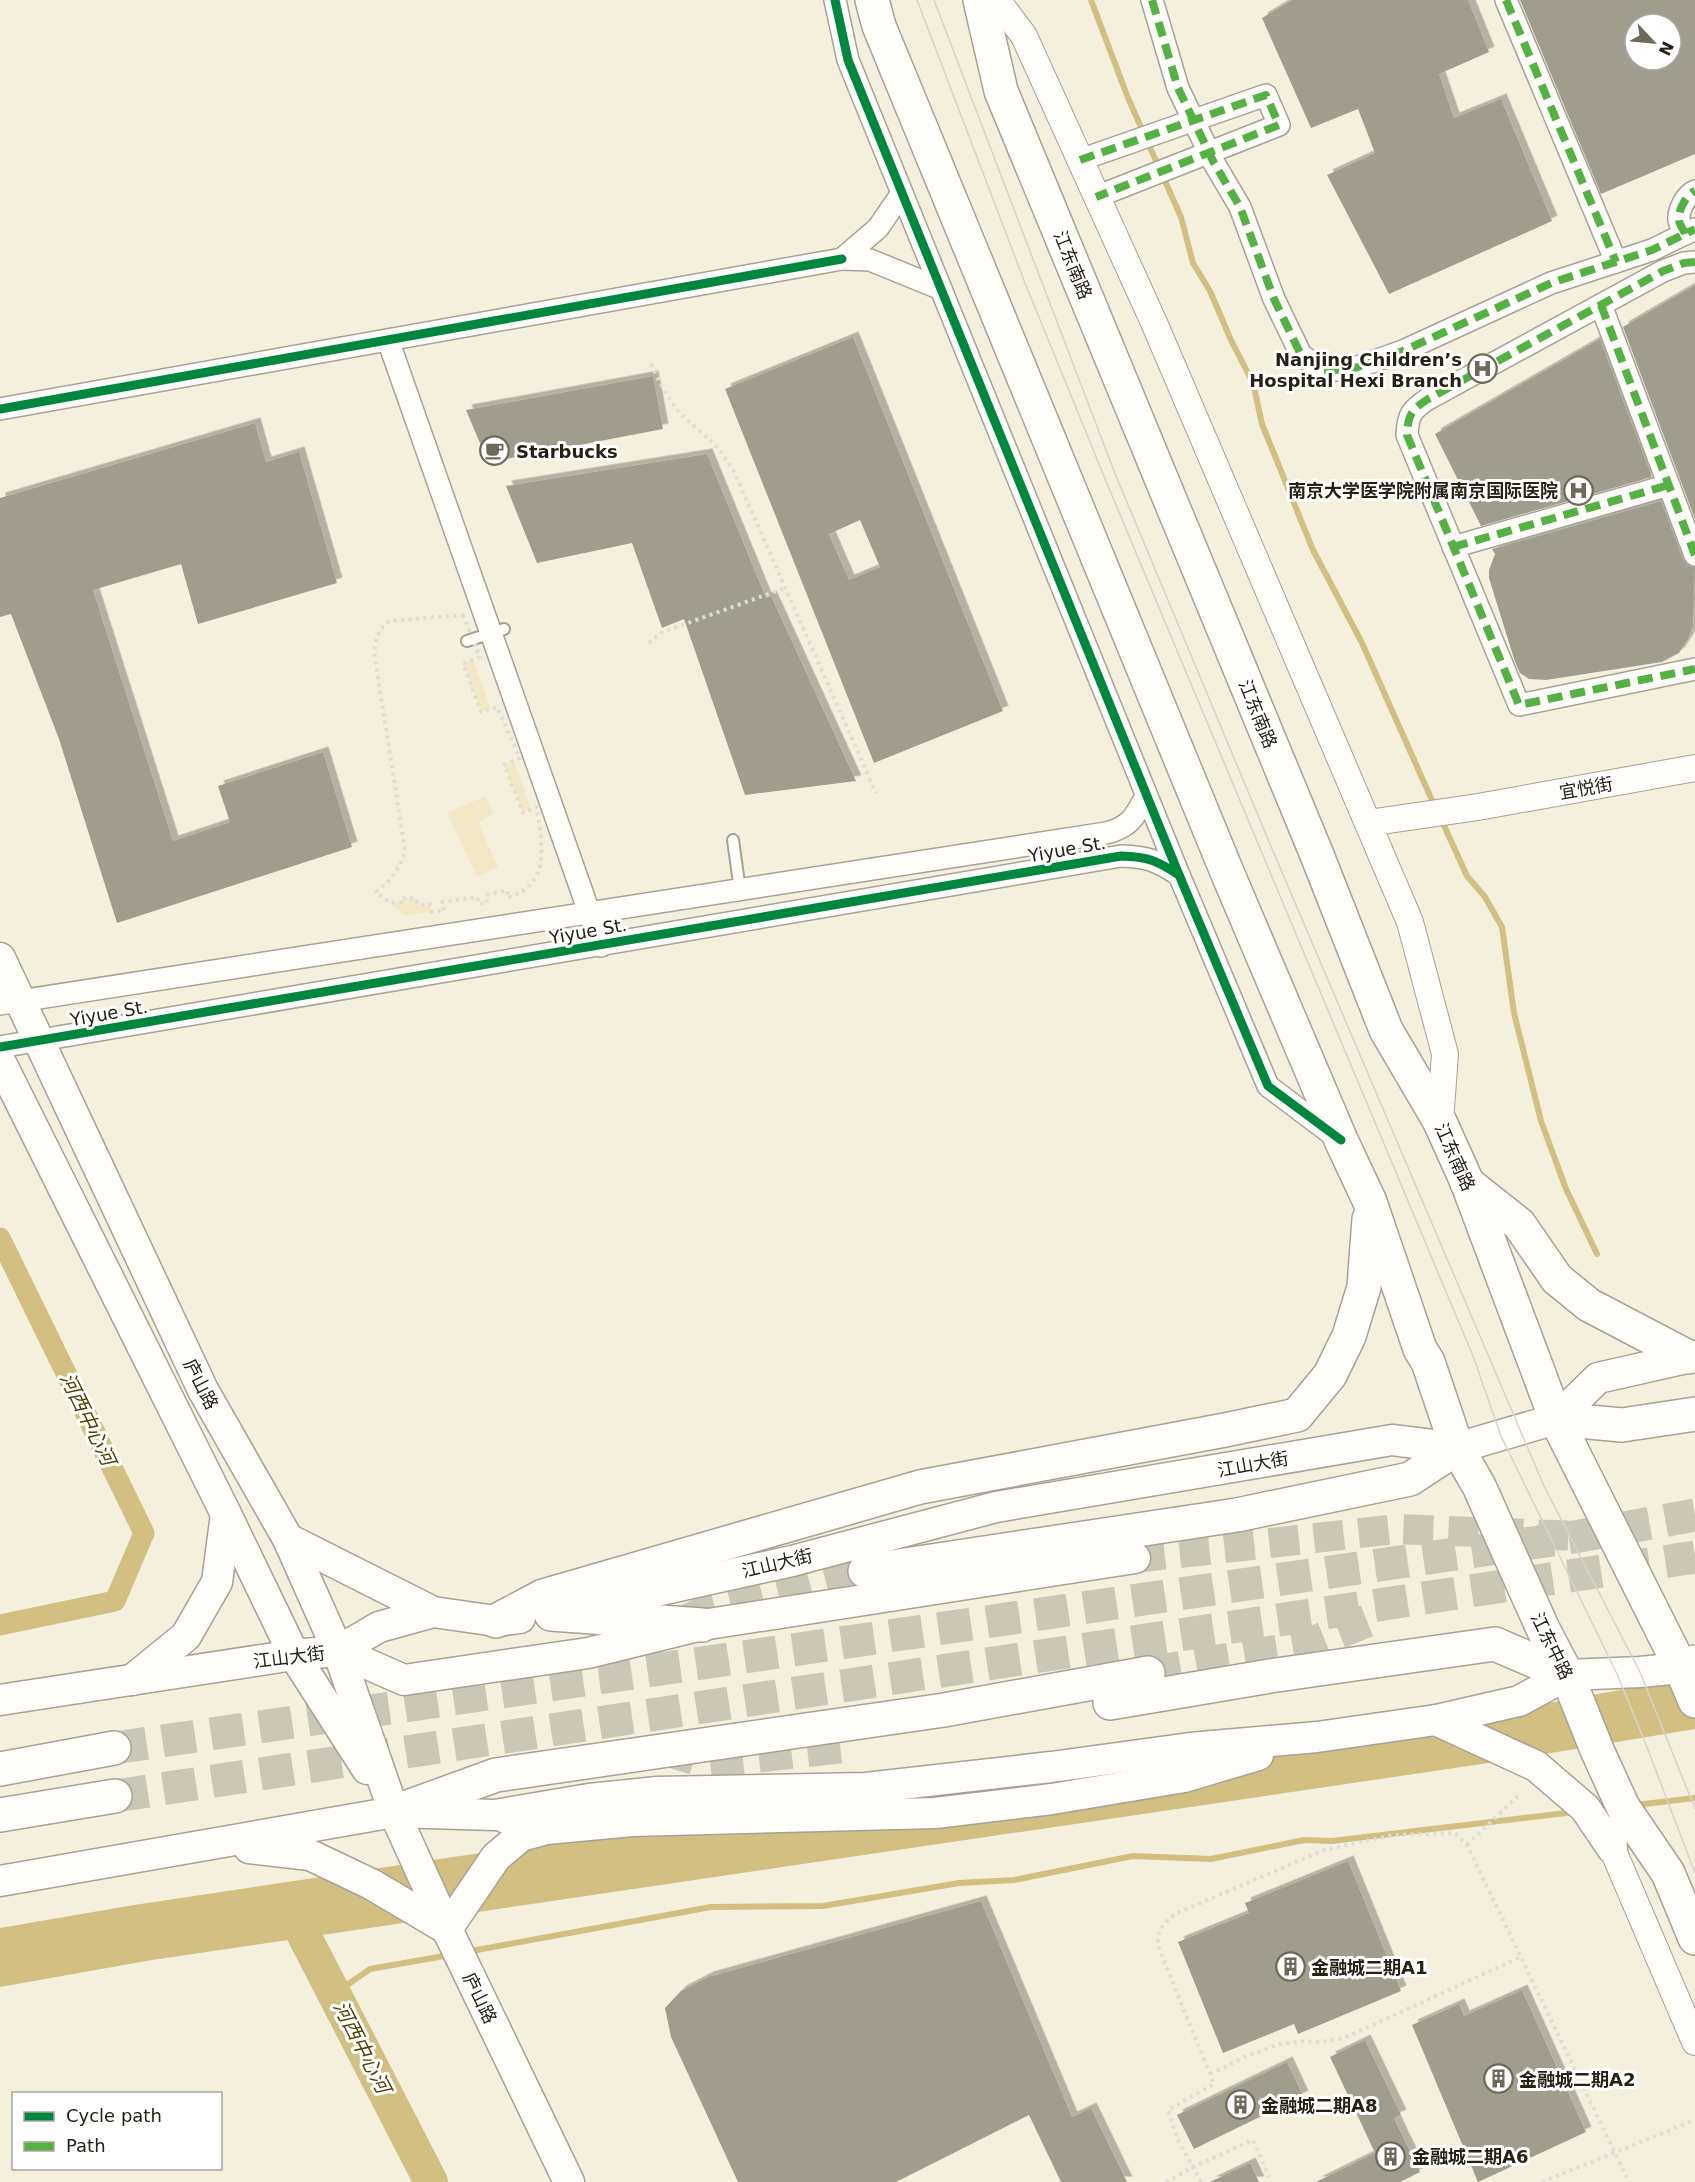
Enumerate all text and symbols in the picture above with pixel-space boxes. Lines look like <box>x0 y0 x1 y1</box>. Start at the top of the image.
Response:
north arrow <box>1623 12 1683 72</box>
text: N <box>1655 38 1678 59</box>
street label: 江东南路 <box>1050 228 1096 302</box>
place label: Nanjing Children’s Hospital Hexi Branch <box>1249 349 1462 391</box>
hospital icon: Nanjing Children’s Hospital Hexi Branch <box>1467 353 1499 385</box>
cafe icon: Starbucks <box>479 435 511 467</box>
place label: Starbucks <box>516 441 618 462</box>
hospital icon: 南京大学医学院附属南京国际医院 <box>1563 474 1595 506</box>
place label: 南京大学医学院附属南京国际医院 <box>1288 480 1558 501</box>
street label: 江东南路 <box>1235 677 1281 751</box>
street label: 宜悦街 <box>1558 773 1614 803</box>
street label: Yiyue St. <box>1026 832 1107 866</box>
street label: Yiyue St. <box>547 914 628 948</box>
street label: Yiyue St. <box>68 996 149 1030</box>
street label: 江东南路 <box>1431 1120 1479 1194</box>
street label: 庐山路 <box>179 1355 223 1413</box>
water label: 河西中心河 <box>55 1369 122 1473</box>
street label: 江山大街 <box>1216 1447 1290 1481</box>
street label: 江山大街 <box>740 1545 814 1581</box>
street label: 江东中路 <box>1527 1609 1577 1683</box>
street label: 江山大街 <box>252 1642 326 1672</box>
building icon: 金融城二期A1 <box>1274 1951 1306 1983</box>
place label: 金融城二期A1 <box>1311 1957 1427 1978</box>
street label: 庐山路 <box>459 1969 501 2027</box>
water label: 河西中心河 <box>329 1997 397 2101</box>
building icon: 金融城二期A2 <box>1482 2063 1514 2095</box>
place label: 金融城二期A2 <box>1519 2069 1635 2090</box>
building icon: 金融城二期A8 <box>1224 2089 1256 2121</box>
legend <box>12 2092 222 2170</box>
place label: 金融城二期A8 <box>1261 2095 1377 2116</box>
text: Cycle path <box>66 2105 162 2126</box>
text: Path <box>66 2135 106 2156</box>
building icon: 金融城二期A6 <box>1375 2140 1407 2172</box>
place label: 金融城二期A6 <box>1412 2146 1528 2167</box>

